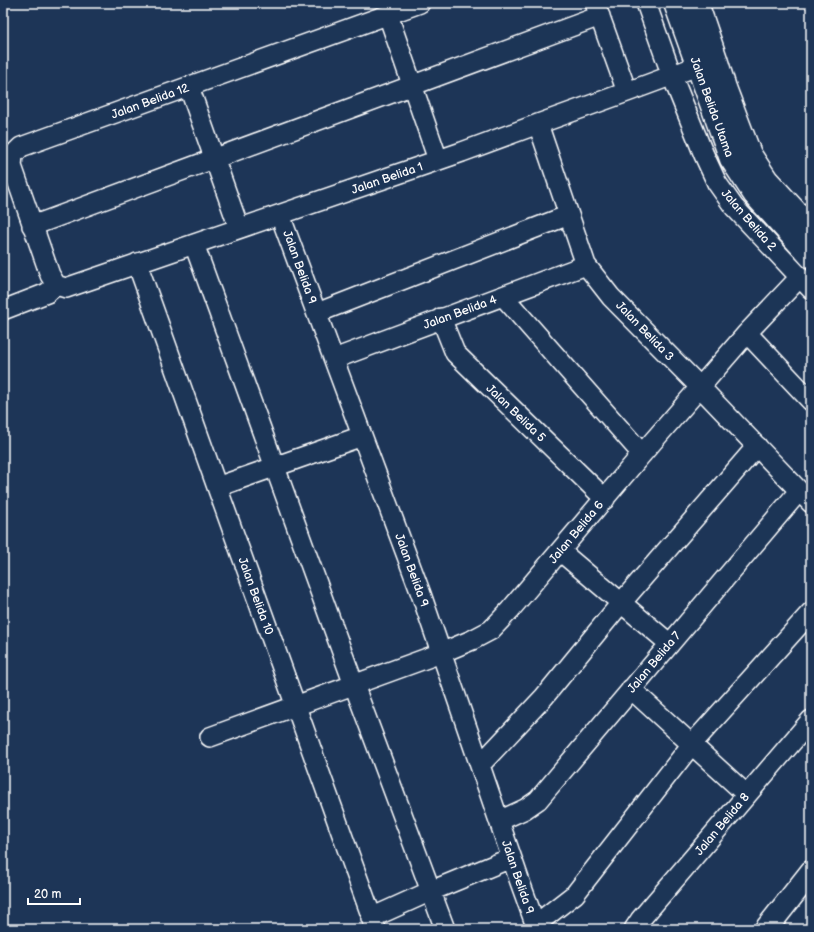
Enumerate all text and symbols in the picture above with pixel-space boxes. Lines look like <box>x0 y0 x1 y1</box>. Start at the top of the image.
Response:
street label: Jalan Belida Utama <box>686 55 737 160</box>
street label: Jalan Belida 12 <box>109 80 191 122</box>
street label: Jalan Belida 1 <box>349 159 425 198</box>
street label: Jalan Belida 2 <box>718 186 780 254</box>
street label: Jalan Belida 9 <box>279 228 320 306</box>
street label: Jalan Belida 4 <box>421 292 500 333</box>
street label: Jalan Belida 3 <box>612 298 677 364</box>
street label: Jalan Belida 5 <box>483 381 549 446</box>
street label: Jalan Belida 6 <box>546 498 607 567</box>
street label: Jalan Belida 9 <box>391 531 432 609</box>
street label: Jalan Belida 10 <box>235 555 277 637</box>
street label: Jalan Belida 7 <box>624 628 684 696</box>
street label: Jalan Belida 8 <box>692 790 753 859</box>
street label: Jalan Belida 9 <box>498 838 537 916</box>
scale bar <box>28 880 80 906</box>
text: 20 m <box>34 887 61 902</box>

